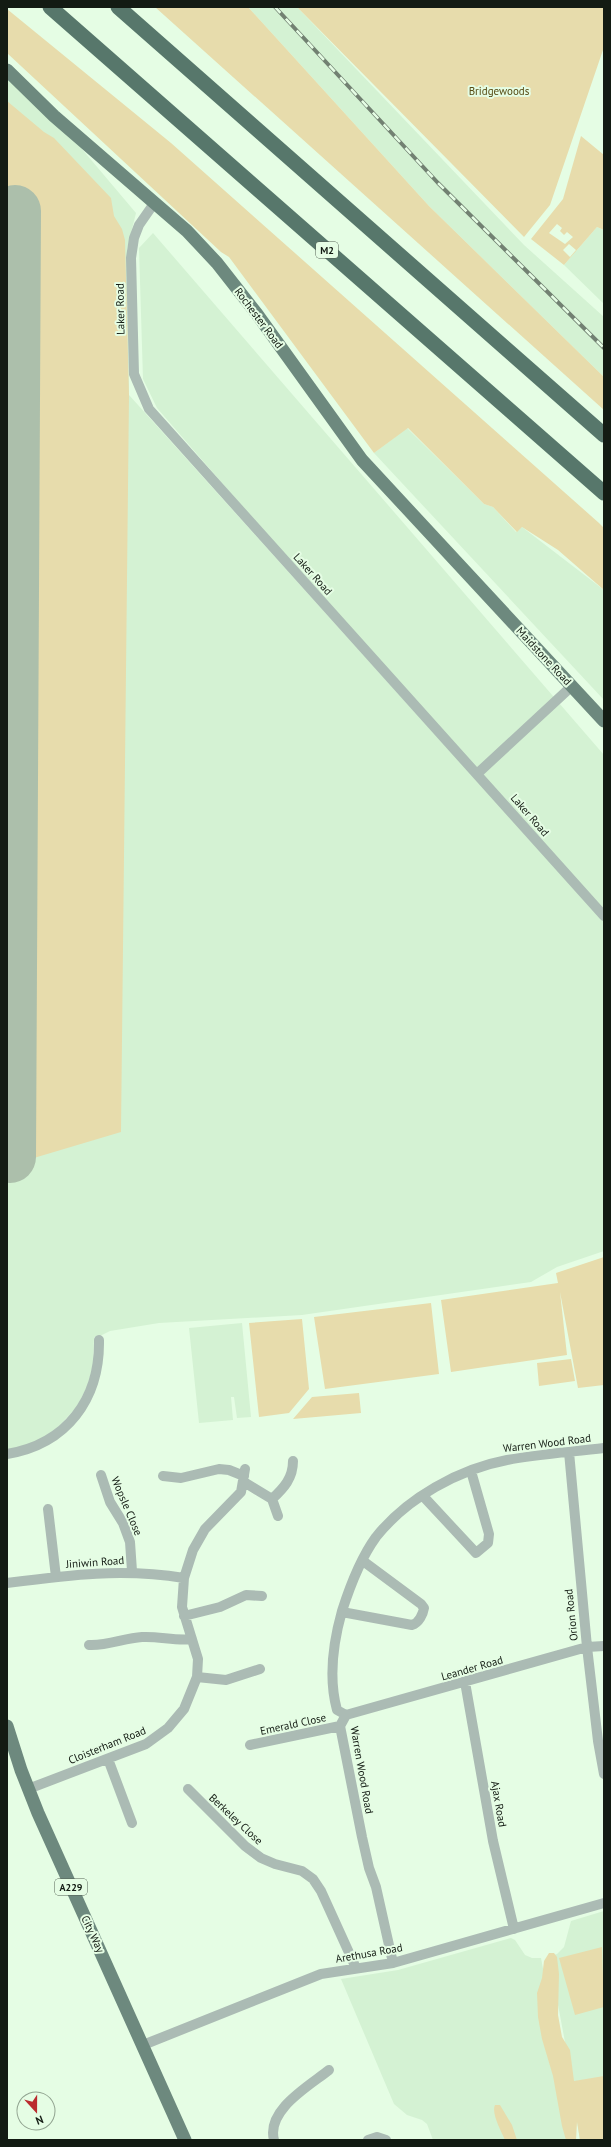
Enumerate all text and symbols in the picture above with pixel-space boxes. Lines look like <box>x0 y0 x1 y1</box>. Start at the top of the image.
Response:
park label: Bridgewoods <box>469 84 530 98</box>
road number: M2 <box>316 242 338 258</box>
street label: Laker Road <box>113 283 127 335</box>
street label: Rochester Road <box>232 285 286 351</box>
street label: Laker Road <box>291 550 336 598</box>
street label: Maidstone Road <box>513 624 575 688</box>
street label: Laker Road <box>508 791 552 839</box>
street label: Warren Wood Road <box>502 1431 592 1455</box>
street label: Wopsle Close <box>108 1475 146 1538</box>
street label: Jiniwin Road <box>64 1553 125 1571</box>
street label: Orion Road <box>561 1588 581 1642</box>
street label: Leander Road <box>440 1652 505 1683</box>
street label: Emerald Close <box>259 1710 328 1738</box>
street label: Cloisterham Road <box>66 1723 148 1767</box>
street label: Warren Wood Road <box>347 1725 377 1815</box>
street label: Ajax Road <box>488 1780 510 1828</box>
street label: Berkeley Close <box>206 1791 266 1848</box>
road number: A229 <box>55 1879 87 1895</box>
street label: City Way <box>78 1913 108 1956</box>
street label: Arethusa Road <box>334 1940 404 1966</box>
north arrow <box>16 2091 56 2131</box>
text: N <box>34 2113 45 2128</box>

